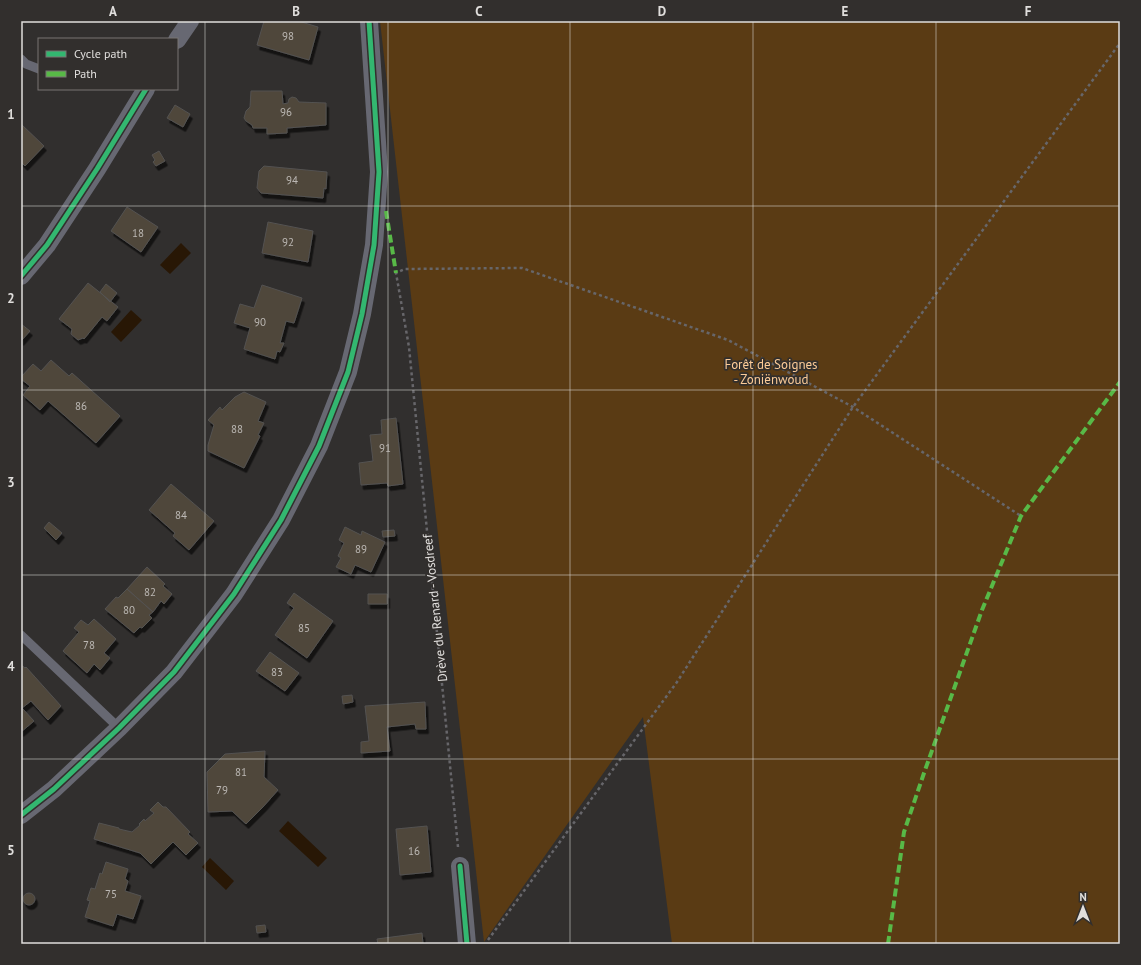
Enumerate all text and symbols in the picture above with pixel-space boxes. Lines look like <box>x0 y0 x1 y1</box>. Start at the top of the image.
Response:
text: A <box>109 3 117 20</box>
text: B <box>292 3 300 20</box>
text: C <box>475 3 483 20</box>
text: D <box>658 3 666 20</box>
text: E <box>842 3 849 20</box>
text: F <box>1025 3 1032 20</box>
house number: 98 <box>282 29 294 43</box>
legend <box>38 38 178 90</box>
text: Cycle path <box>74 46 127 61</box>
text: Path <box>74 66 97 81</box>
house number: 96 <box>280 105 292 119</box>
text: 1 <box>7 106 15 123</box>
house number: 94 <box>286 173 298 187</box>
house number: 18 <box>132 226 144 240</box>
house number: 92 <box>282 235 294 249</box>
text: 2 <box>7 290 15 307</box>
house number: 90 <box>254 315 266 329</box>
park label: Forêt de Soignes - Zoniënwoud <box>724 356 818 388</box>
house number: 86 <box>75 399 87 413</box>
house number: 88 <box>231 422 243 436</box>
house number: 91 <box>379 441 391 455</box>
text: 3 <box>7 474 15 491</box>
house number: 84 <box>175 508 187 522</box>
street label: Drève du Renard - Vosdreef <box>419 532 451 683</box>
house number: 89 <box>355 542 367 556</box>
house number: 82 <box>144 585 156 599</box>
house number: 80 <box>123 603 135 617</box>
house number: 85 <box>298 621 310 635</box>
house number: 78 <box>83 638 95 652</box>
text: 4 <box>7 658 15 675</box>
house number: 83 <box>271 665 283 679</box>
house number: 81 <box>235 765 247 779</box>
house number: 79 <box>216 783 228 797</box>
text: 5 <box>7 842 15 859</box>
house number: 16 <box>408 844 420 858</box>
house number: 75 <box>105 887 117 901</box>
north arrow <box>1063 887 1103 927</box>
text: N <box>1079 890 1087 904</box>

